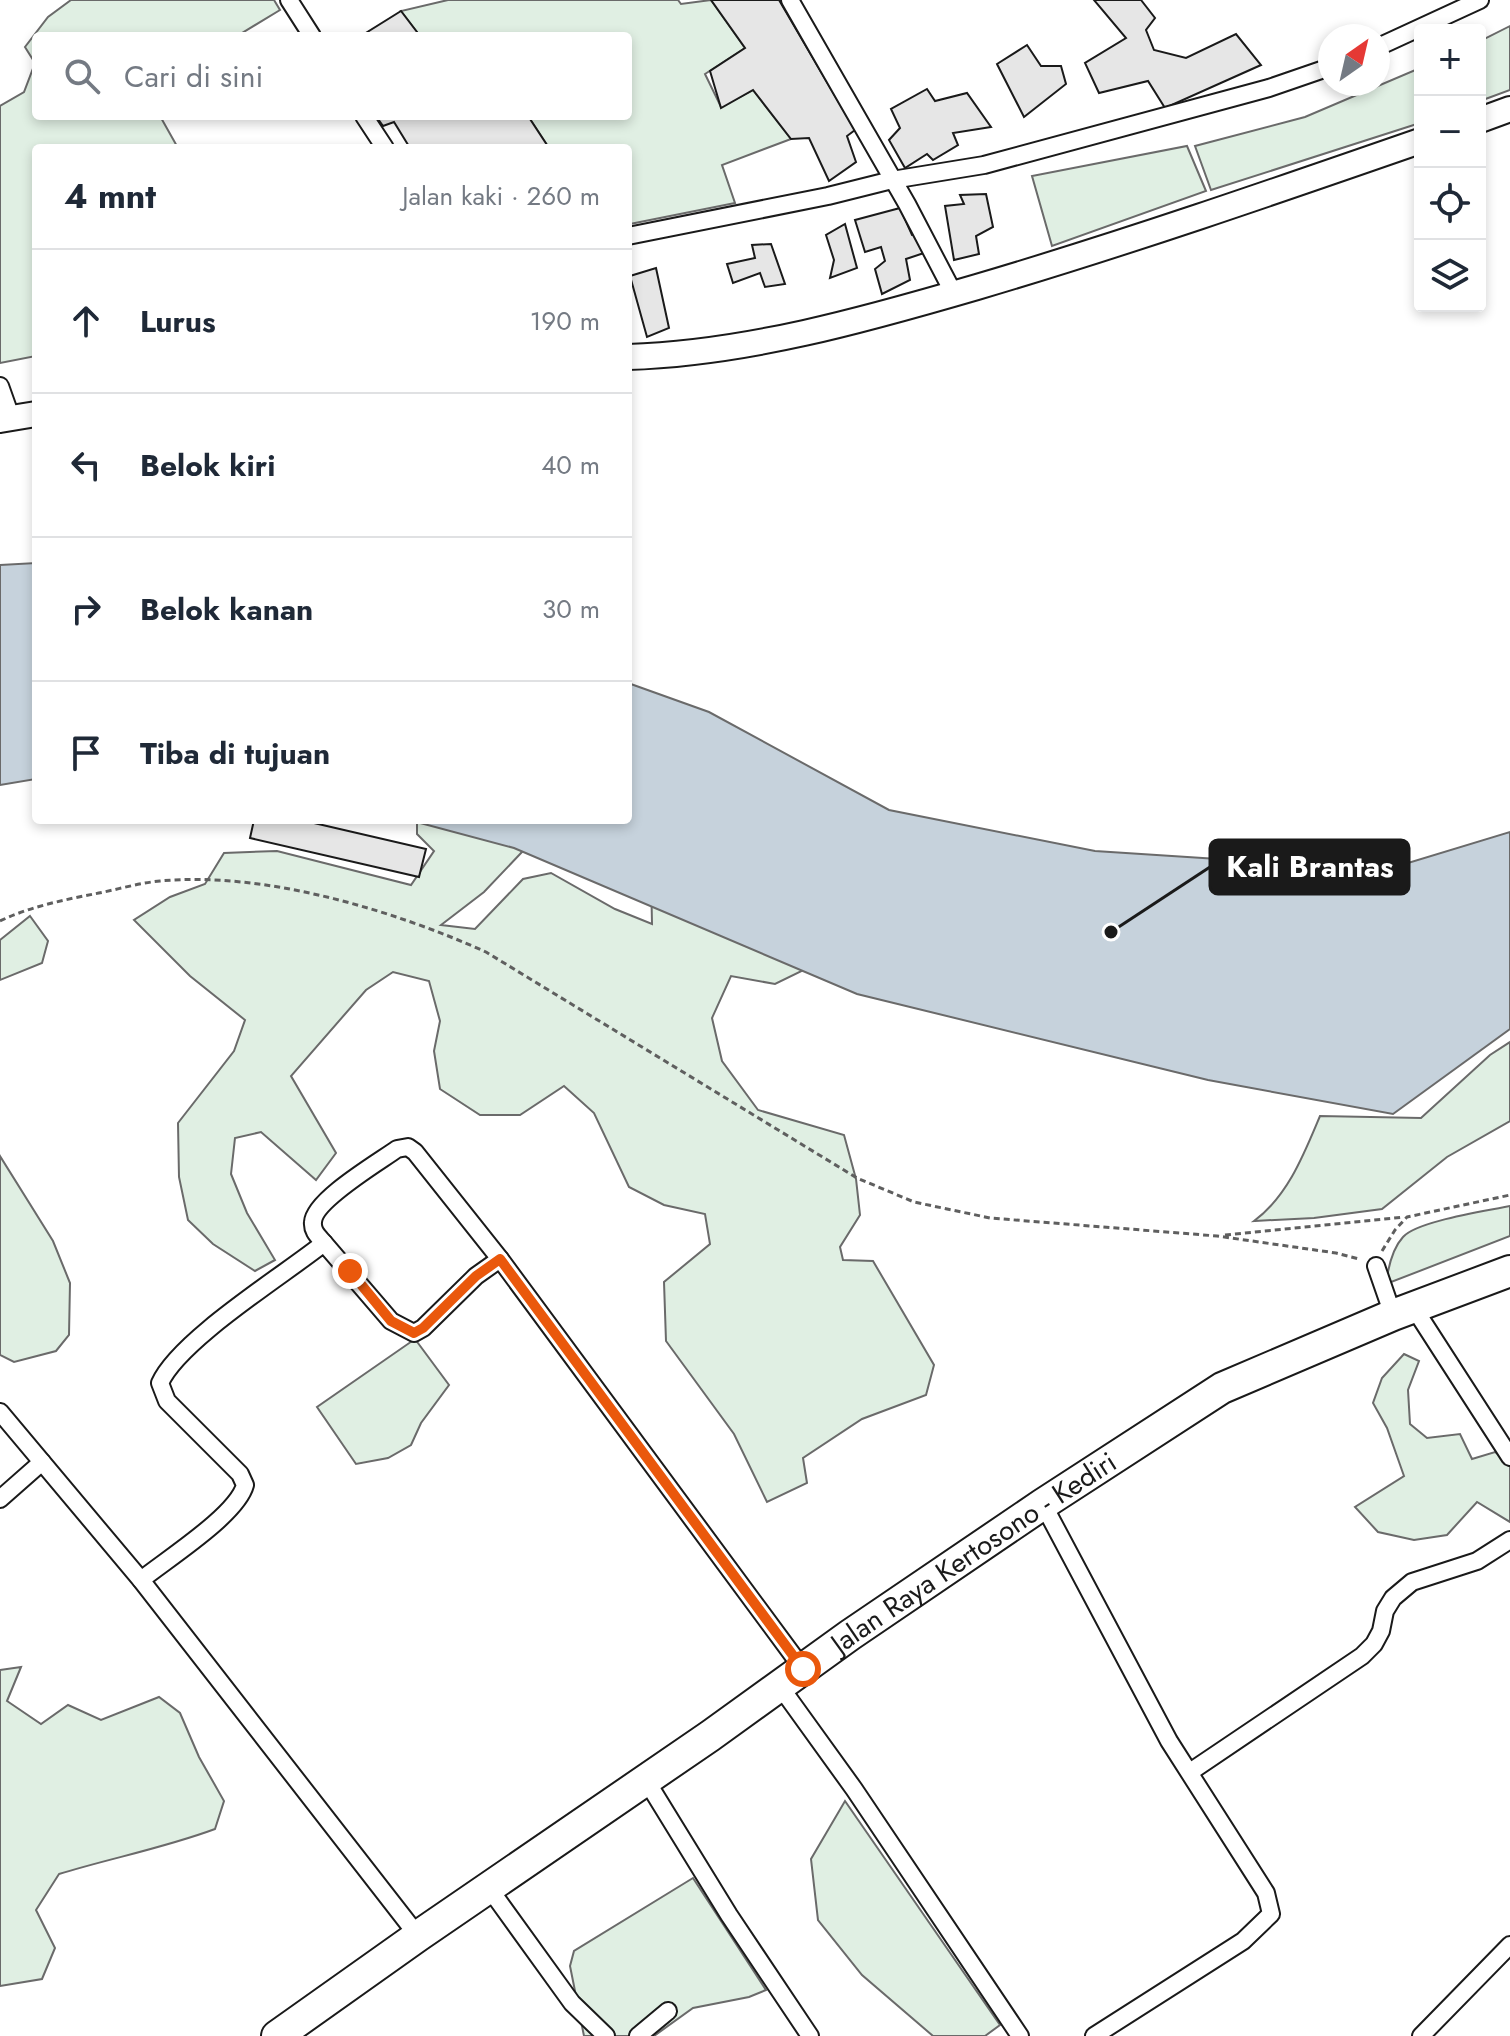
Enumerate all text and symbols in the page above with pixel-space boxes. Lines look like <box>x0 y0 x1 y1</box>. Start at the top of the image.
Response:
north arrow <box>1318 24 1390 96</box>
map controls <box>1414 24 1486 312</box>
button: + <box>1414 24 1486 96</box>
search box <box>32 32 632 120</box>
icon: search <box>60 54 104 98</box>
text: Cari di sini <box>124 55 263 98</box>
button: − <box>1414 96 1486 168</box>
button: locate <box>1414 168 1486 240</box>
text: 4 mnt <box>64 172 156 221</box>
text: Jalan kaki · 260 m <box>402 177 600 215</box>
button: layers <box>1414 240 1486 312</box>
icon: ahead <box>64 299 108 343</box>
text: Lurus <box>140 300 216 343</box>
text: 190 m <box>530 302 600 340</box>
icon: left <box>64 443 108 487</box>
text: Belok kiri <box>140 444 275 487</box>
text: 40 m <box>541 446 600 484</box>
icon: right <box>64 587 108 631</box>
text: Belok kanan <box>140 588 313 631</box>
text: 30 m <box>542 590 600 628</box>
icon: arrive <box>64 731 108 775</box>
text: Tiba di tujuan <box>140 732 330 775</box>
callout: Kali Brantas <box>1210 840 1409 894</box>
text: Kali Brantas <box>1226 845 1394 888</box>
route end <box>332 1253 368 1289</box>
street label: Jalan Raya Kertosono - Kediri <box>819 1442 1124 1666</box>
route start <box>785 1651 821 1687</box>

